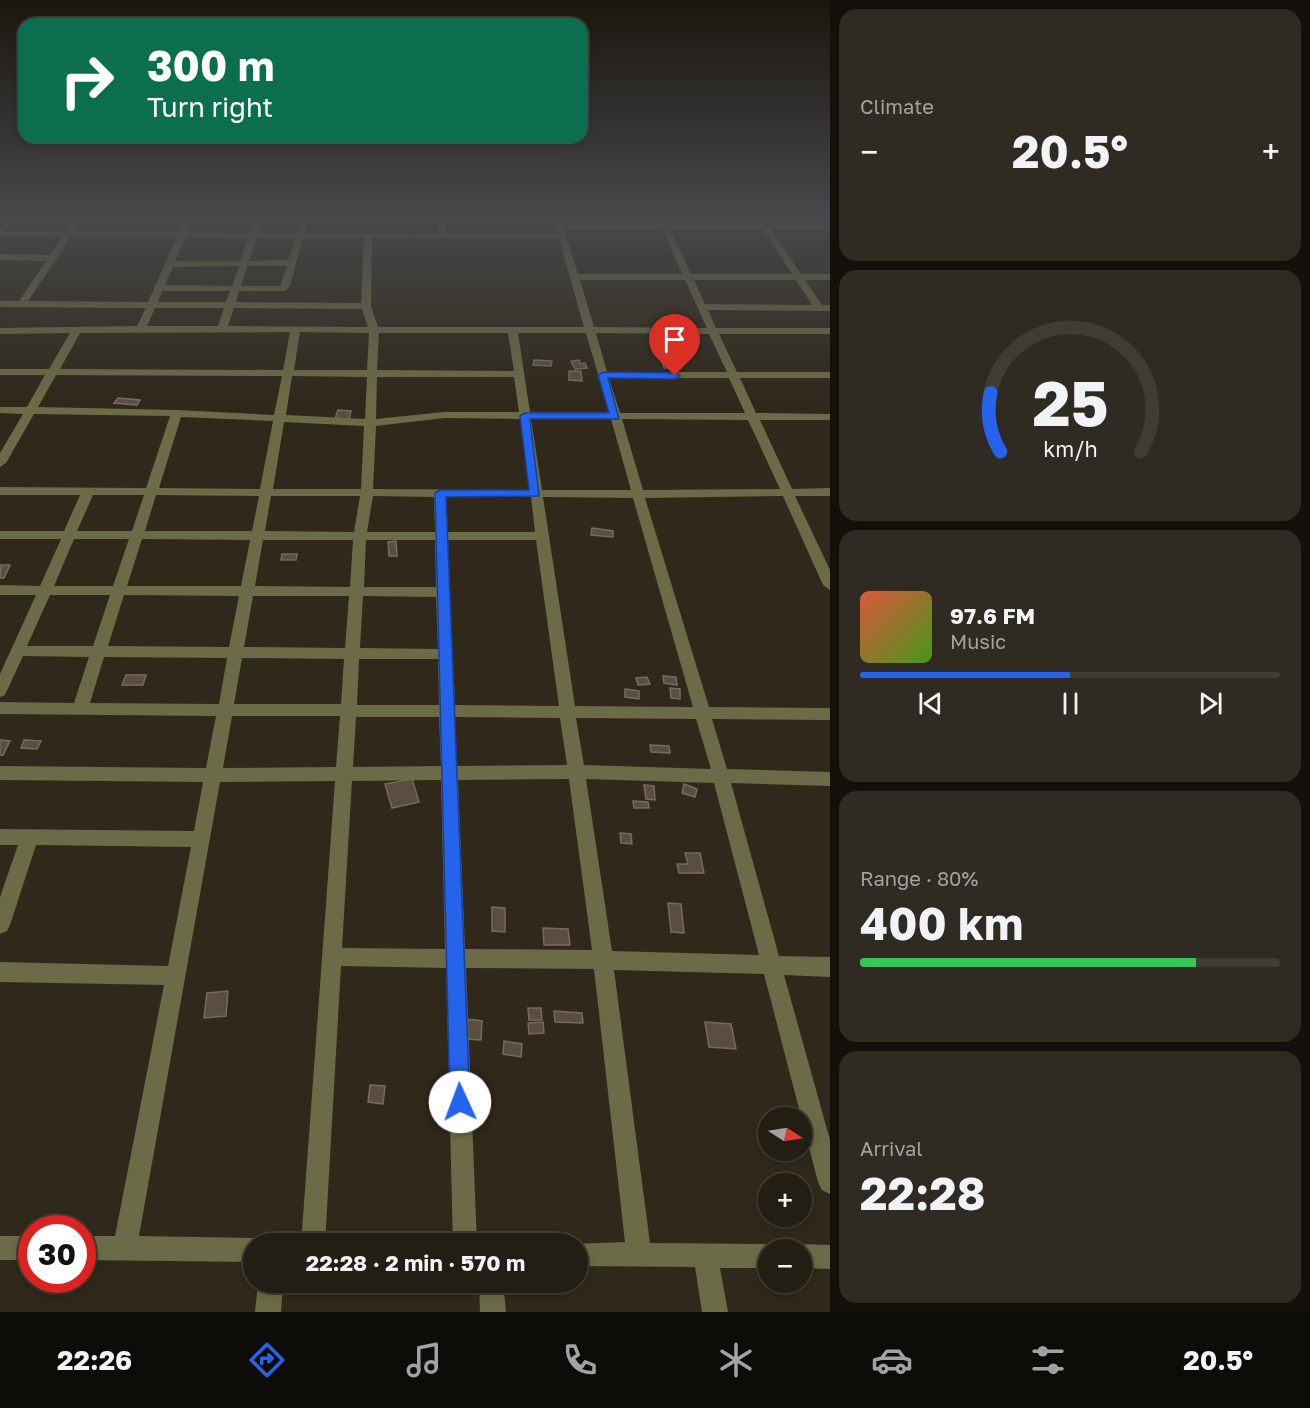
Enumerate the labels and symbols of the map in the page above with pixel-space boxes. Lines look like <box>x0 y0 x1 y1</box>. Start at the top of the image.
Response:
pin <box>649 314 700 376</box>
position arrow <box>428 1070 492 1134</box>
north arrow <box>758 1107 812 1161</box>
speed limit sign: 30 <box>18 1215 96 1293</box>

